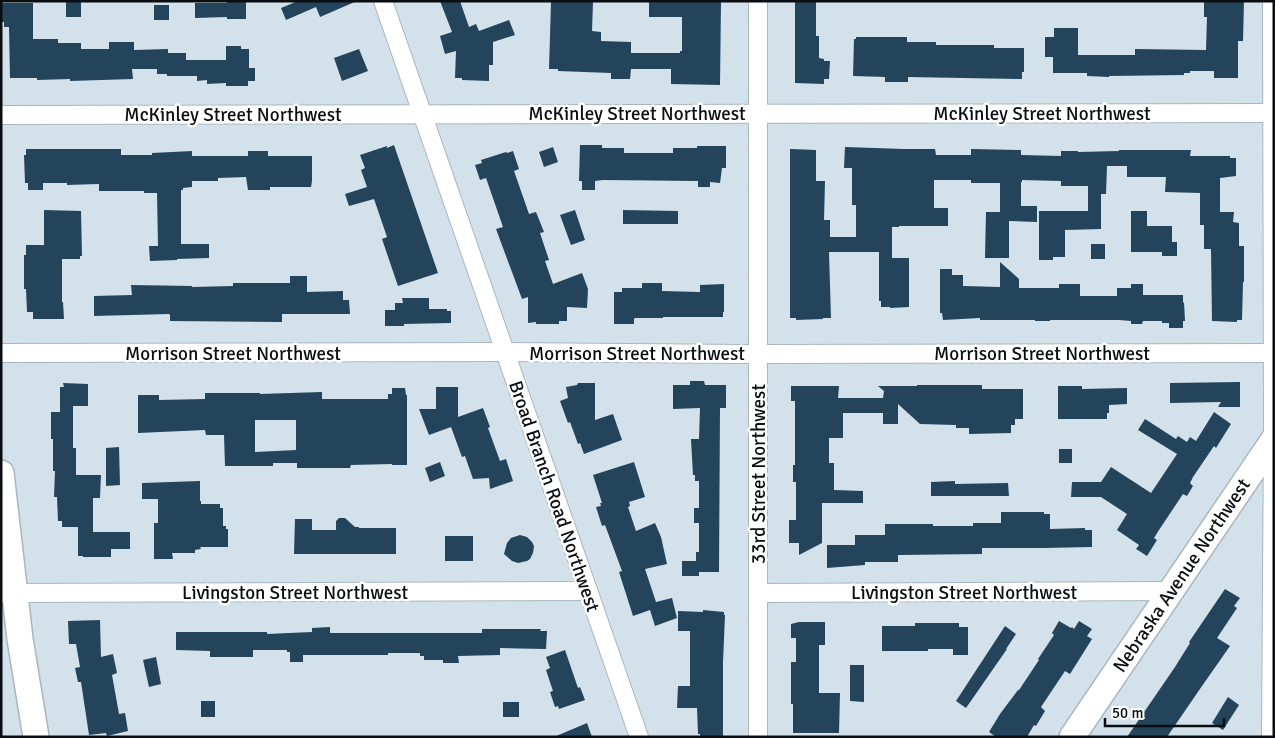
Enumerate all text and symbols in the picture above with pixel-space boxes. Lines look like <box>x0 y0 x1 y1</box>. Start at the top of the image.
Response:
street label: McKinley Street Northwest <box>528 102 746 126</box>
street label: McKinley Street Northwest <box>933 102 1151 126</box>
street label: McKinley Street Northwest <box>124 103 342 127</box>
street label: Morrison Street Northwest <box>125 342 341 366</box>
street label: Morrison Street Northwest <box>529 342 745 366</box>
street label: Morrison Street Northwest <box>934 342 1150 366</box>
street label: Broad Branch Road Northwest <box>503 378 605 615</box>
street label: 33rd Street Northwest <box>747 384 771 564</box>
street label: Nebraska Avenue Northwest <box>1108 474 1256 677</box>
street label: Livingston Street Northwest <box>182 581 408 605</box>
street label: Livingston Street Northwest <box>851 581 1077 605</box>
scale bar <box>1105 696 1224 728</box>
text: 50 m <box>1112 704 1143 722</box>

